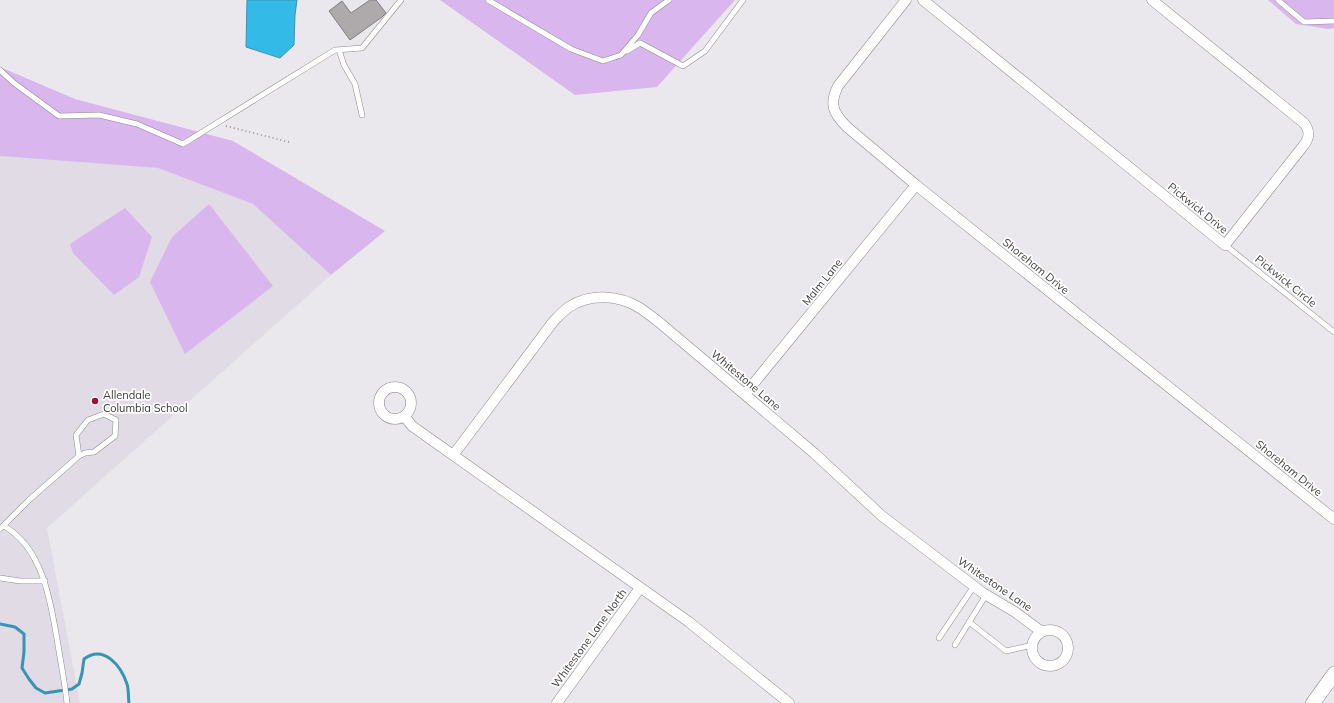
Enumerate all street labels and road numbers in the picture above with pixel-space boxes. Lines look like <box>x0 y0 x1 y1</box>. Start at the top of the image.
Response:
street label: Pickwick Drive <box>1165 179 1231 237</box>
street label: Shoreham Drive <box>1000 235 1072 297</box>
street label: Pickwick Circle <box>1252 252 1320 310</box>
street label: Malm Lane <box>799 256 845 308</box>
street label: Whitestone Lane <box>708 347 784 413</box>
street label: Shoreham Drive <box>1253 437 1325 499</box>
street label: Whitestone Lane <box>955 554 1035 614</box>
street label: Whitestone Lane North <box>548 586 630 690</box>

